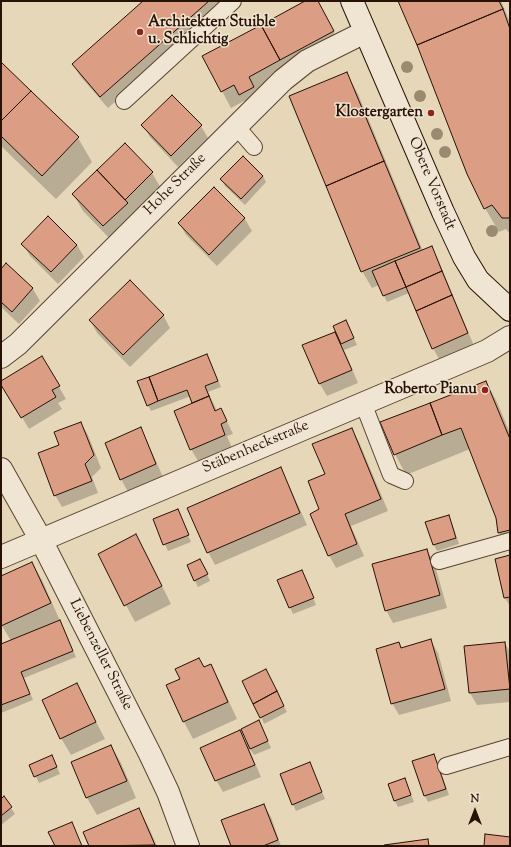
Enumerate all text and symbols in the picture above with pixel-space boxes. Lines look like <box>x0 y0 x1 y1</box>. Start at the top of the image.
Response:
place label: Architekten Stuible u. Schlichtig <box>148 14 275 49</box>
marker: Architekten Stuible u. Schlichtig <box>135 27 145 37</box>
place label: Klostergarten <box>336 104 423 122</box>
marker: Klostergarten <box>426 108 436 118</box>
street label: Obere Vorstadt <box>403 135 459 233</box>
street label: Hohe Straße <box>141 150 211 220</box>
place label: Roberto Pianu <box>384 381 477 399</box>
marker: Roberto Pianu <box>480 385 490 395</box>
street label: Stäbenheckstraße <box>200 417 312 479</box>
street label: Liebenzeller Straße <box>64 596 136 714</box>
north arrow <box>455 791 495 831</box>
text: N <box>471 791 479 807</box>

